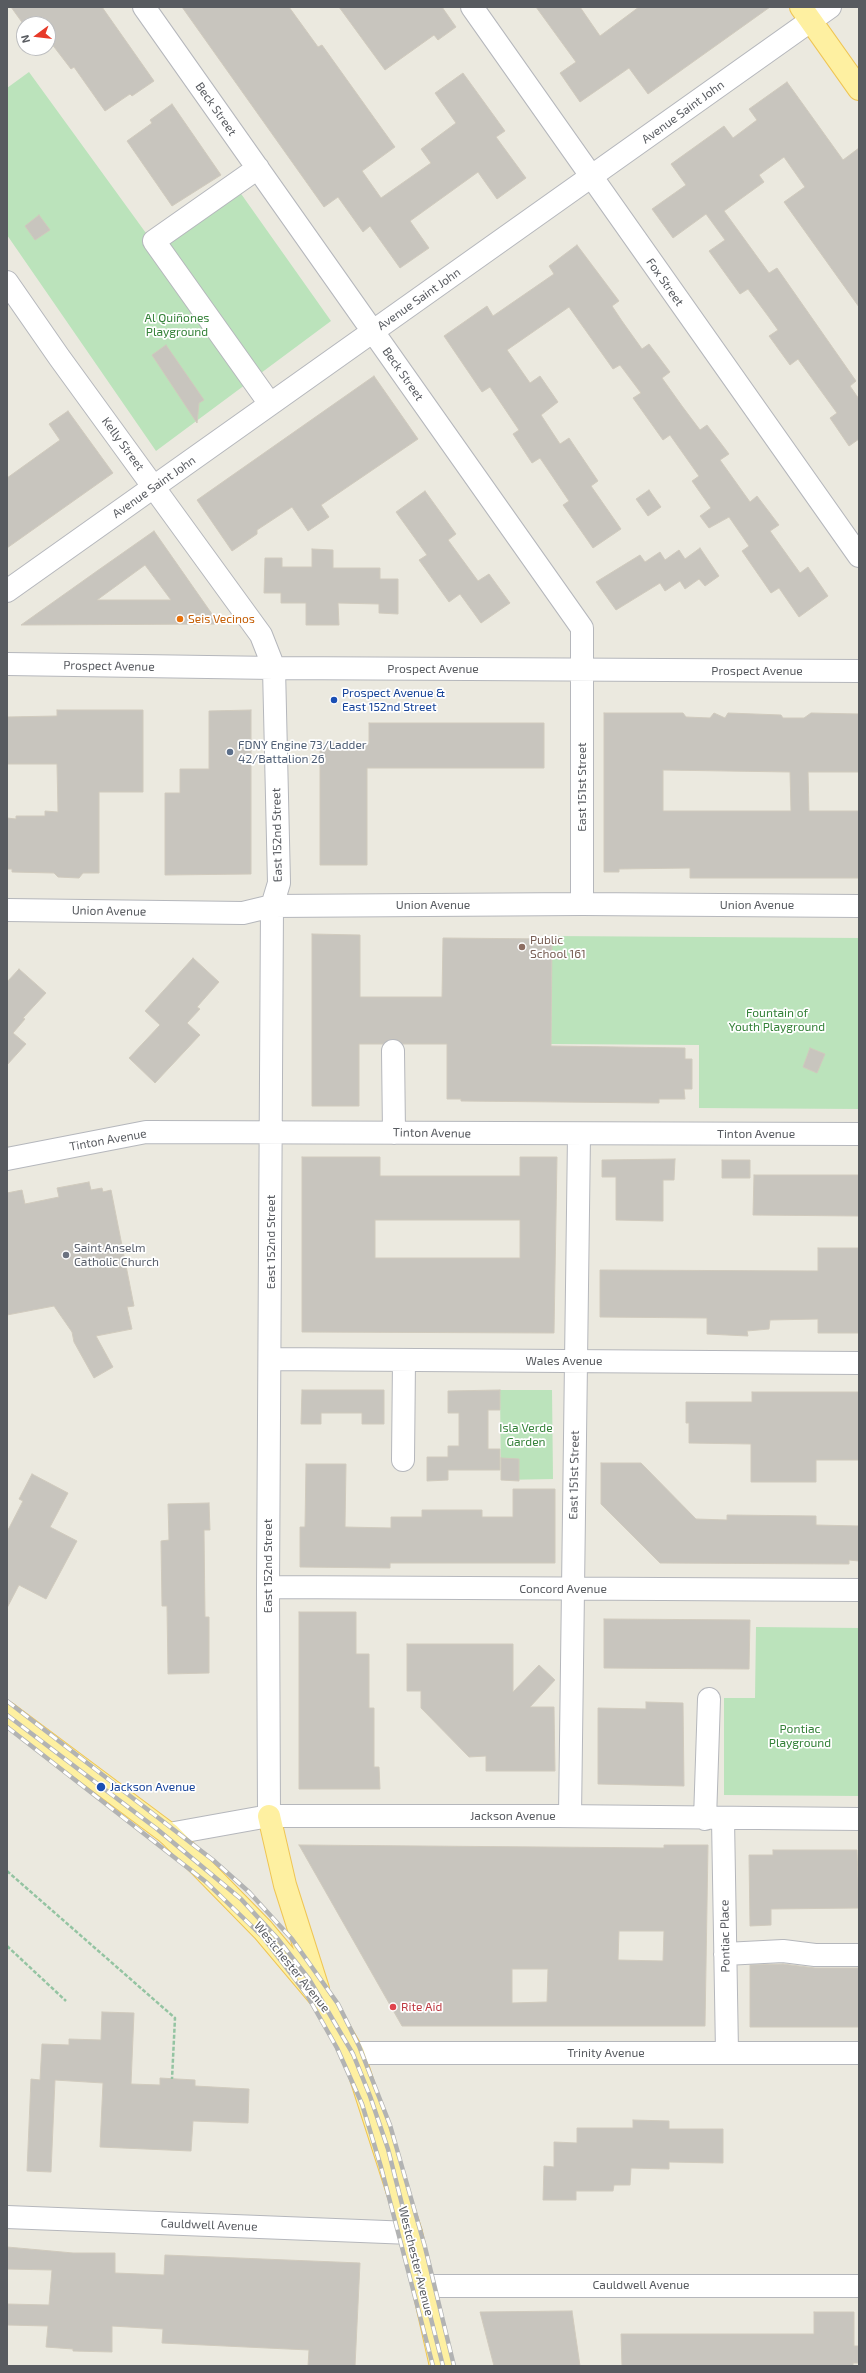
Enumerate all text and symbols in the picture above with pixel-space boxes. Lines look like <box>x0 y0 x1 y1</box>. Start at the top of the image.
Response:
north arrow <box>16 16 56 56</box>
text: N <box>18 33 32 45</box>
street label: Avenue Saint John <box>639 77 727 147</box>
street label: Beck Street <box>192 80 240 138</box>
street label: Fox Street <box>643 255 687 309</box>
street label: Avenue Saint John <box>375 265 463 333</box>
park label: Al Quiñones Playground <box>145 311 209 339</box>
street label: Beck Street <box>379 345 427 403</box>
street label: Kelly Street <box>99 414 147 474</box>
street label: Avenue Saint John <box>110 453 198 521</box>
place label: Seis Vecinos <box>188 612 255 626</box>
marker: Seis Vecinos <box>175 614 185 624</box>
street label: Prospect Avenue <box>63 658 155 674</box>
street label: Prospect Avenue <box>387 662 479 676</box>
street label: Prospect Avenue <box>711 664 803 678</box>
place label: Prospect Avenue & East 152nd Street <box>342 686 445 714</box>
marker: Prospect Avenue & East 152nd Street <box>329 695 339 705</box>
place label: FDNY Engine 73/Ladder 42/Battalion 26 <box>238 738 367 766</box>
street label: East 151st Street <box>575 742 589 832</box>
marker: FDNY Engine 73/Ladder 42/Battalion 26 <box>225 747 235 757</box>
street label: East 152nd Street <box>269 788 285 882</box>
street label: Union Avenue <box>396 898 470 912</box>
street label: Union Avenue <box>720 898 794 912</box>
street label: Union Avenue <box>72 903 146 919</box>
place label: Public School 161 <box>530 933 586 961</box>
marker: Public School 161 <box>517 942 527 952</box>
park label: Fountain of Youth Playground <box>729 1006 825 1034</box>
street label: Tinton Avenue <box>393 1125 471 1141</box>
street label: Tinton Avenue <box>68 1126 148 1154</box>
street label: Tinton Avenue <box>717 1127 795 1141</box>
street label: East 152nd Street <box>264 1195 278 1289</box>
place label: Saint Anselm Catholic Church <box>74 1241 159 1269</box>
marker: Saint Anselm Catholic Church <box>61 1250 71 1260</box>
street label: Wales Avenue <box>526 1354 602 1368</box>
park label: Isla Verde Garden <box>499 1421 553 1449</box>
street label: East 151st Street <box>566 1430 582 1520</box>
street label: East 152nd Street <box>261 1519 275 1613</box>
street label: Concord Avenue <box>519 1582 607 1596</box>
park label: Pontiac Playground <box>769 1722 831 1750</box>
place label: Jackson Avenue <box>110 1780 195 1794</box>
marker: Jackson Avenue <box>95 1781 107 1793</box>
street label: Jackson Avenue <box>470 1809 556 1823</box>
street label: Pontiac Place <box>717 1899 733 1973</box>
street label: Westchester Avenue <box>251 1919 333 2015</box>
place label: Rite Aid <box>401 2000 442 2014</box>
marker: Rite Aid <box>388 2002 398 2012</box>
street label: Trinity Avenue <box>567 2046 645 2060</box>
street label: Westchester Avenue <box>395 2205 437 2317</box>
street label: Cauldwell Avenue <box>160 2216 258 2234</box>
street label: Cauldwell Avenue <box>592 2278 690 2292</box>

